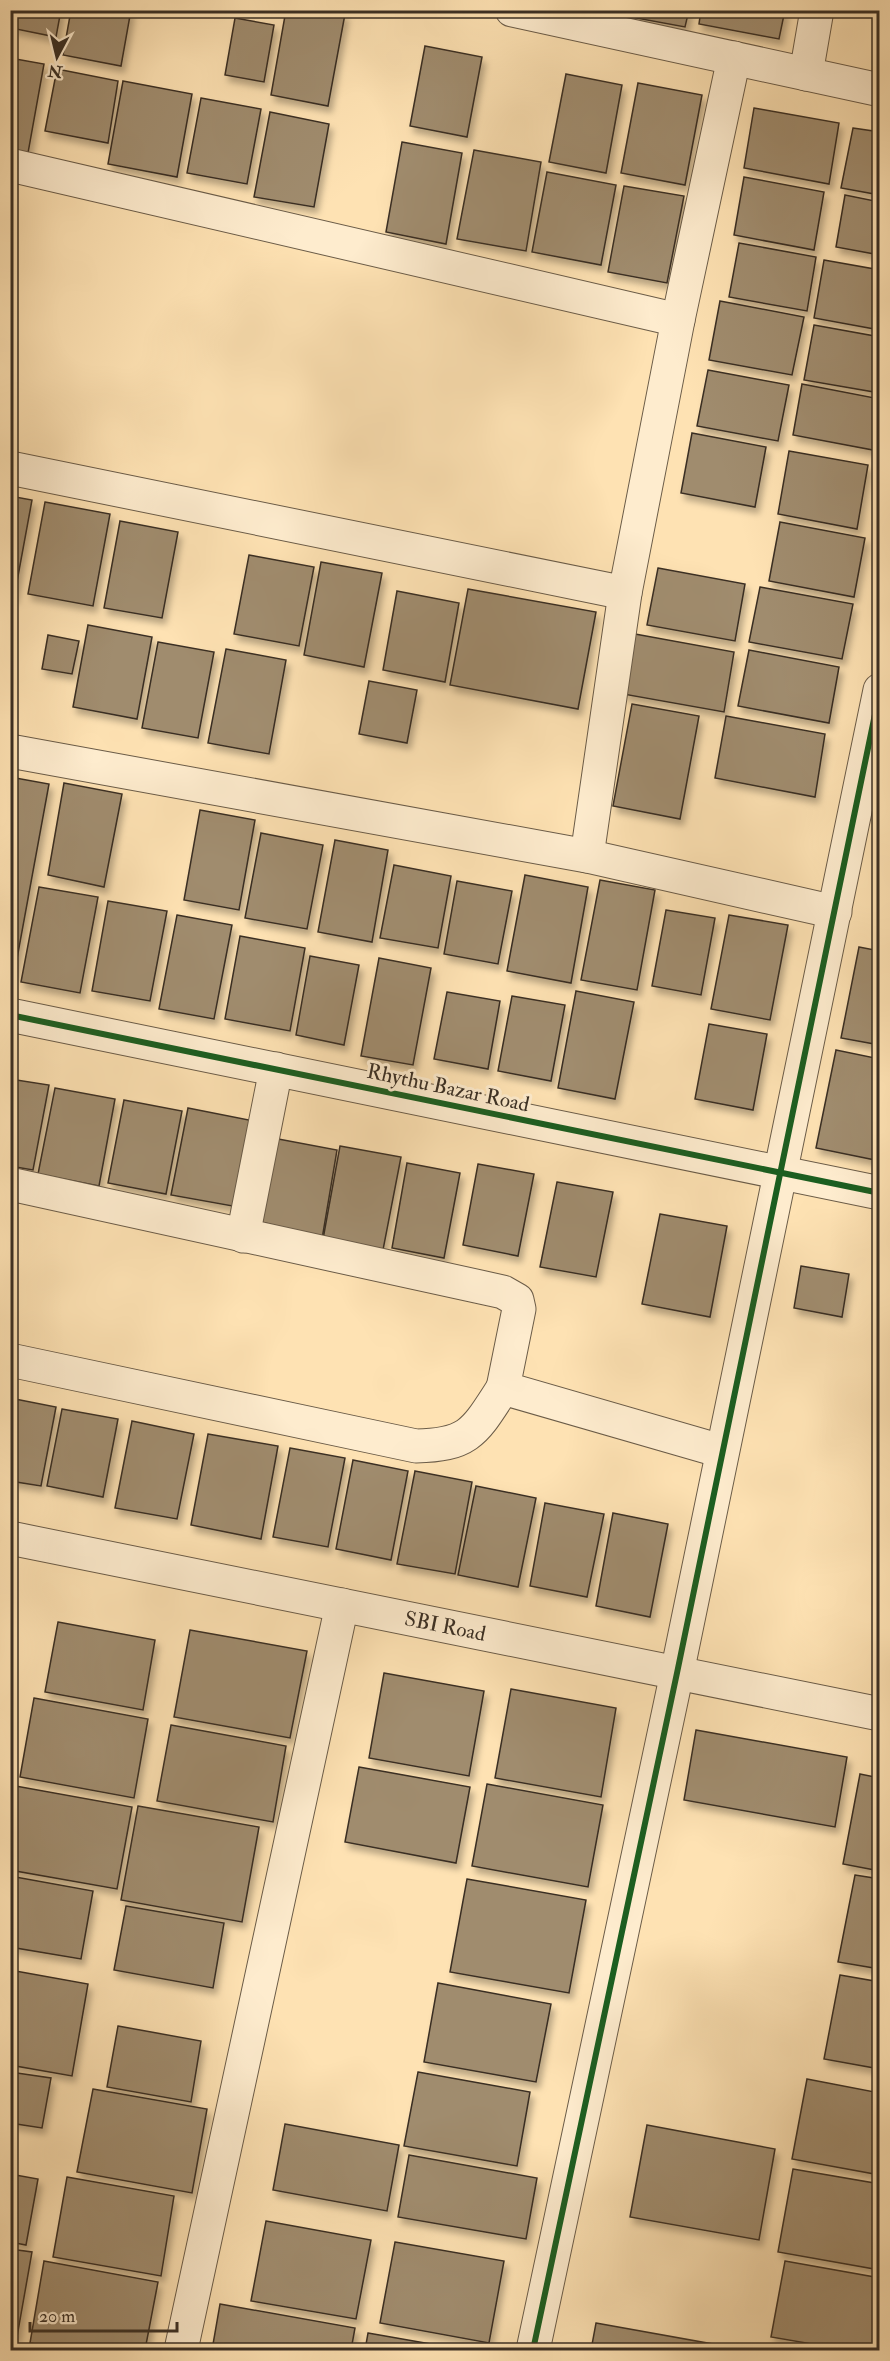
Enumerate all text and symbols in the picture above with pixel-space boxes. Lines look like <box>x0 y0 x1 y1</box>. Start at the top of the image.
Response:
north arrow <box>27 27 87 87</box>
text: N <box>46 60 65 82</box>
street label: Rhythu Bazar Road <box>364 1058 532 1119</box>
street label: SBI Road <box>402 1605 489 1648</box>
scale bar <box>30 2295 177 2333</box>
text: 20 m <box>39 2305 75 2328</box>

